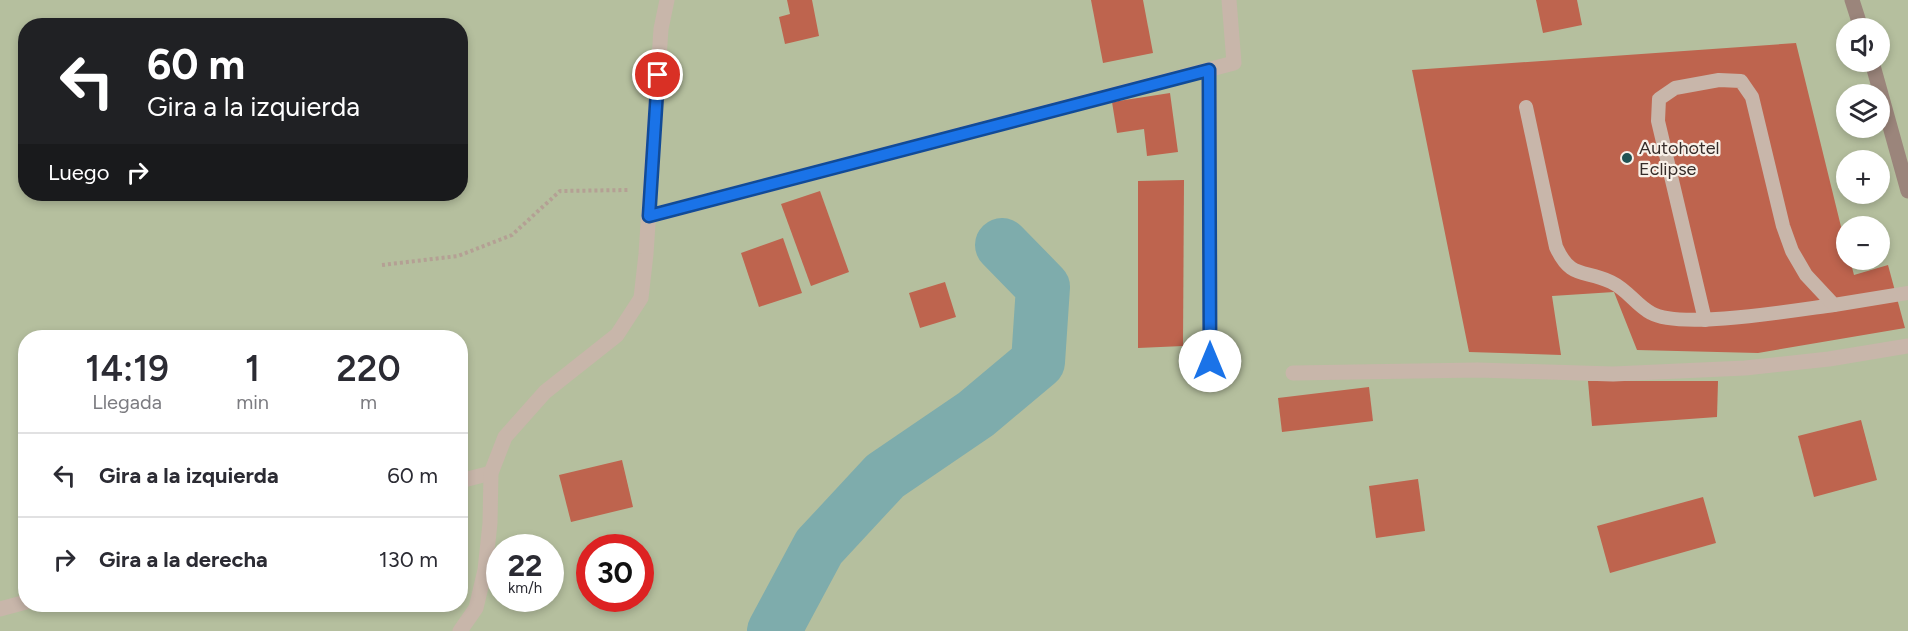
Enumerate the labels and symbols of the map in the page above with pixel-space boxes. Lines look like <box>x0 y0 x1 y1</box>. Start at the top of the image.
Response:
pin <box>632 49 683 100</box>
place label: Autohotel Eclipse <box>1639 137 1719 180</box>
marker: Autohotel Eclipse <box>1620 151 1634 165</box>
position arrow <box>1178 329 1242 393</box>
speed limit sign: 30 <box>576 534 654 612</box>

